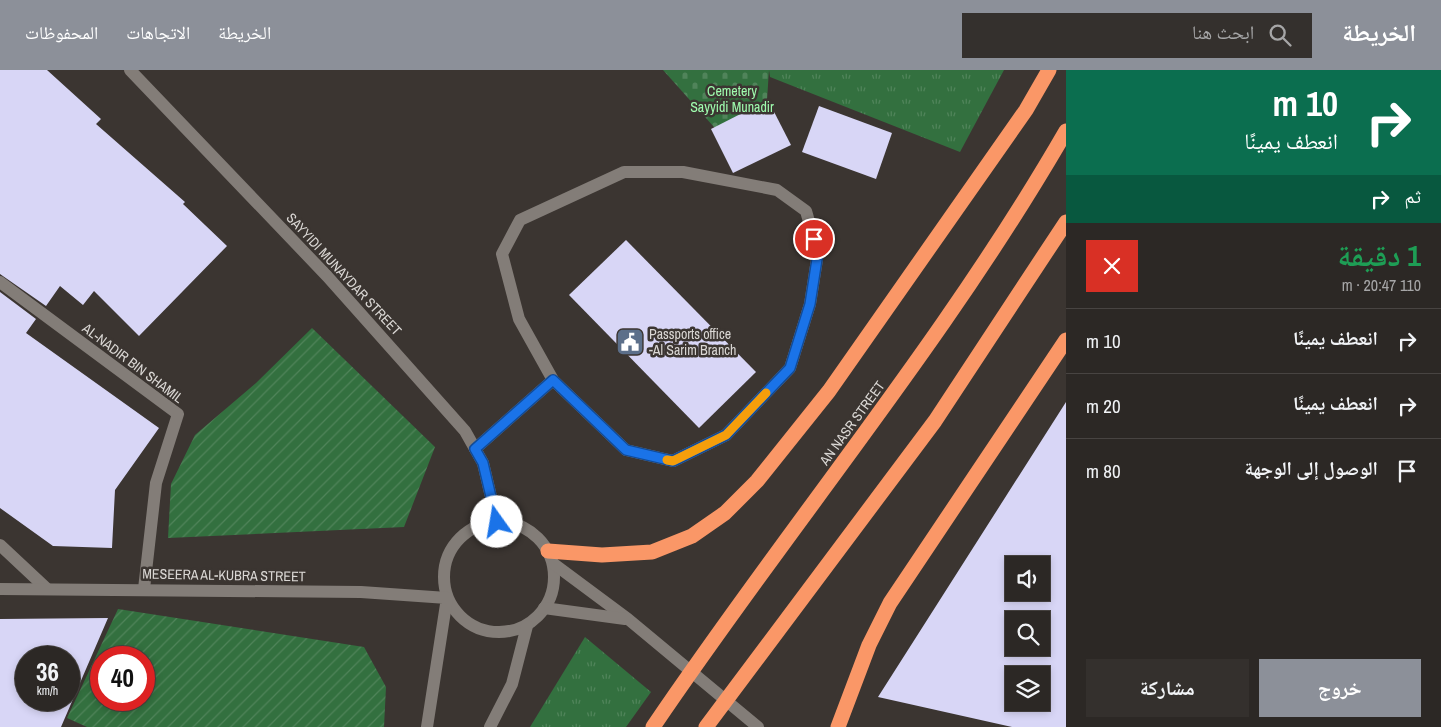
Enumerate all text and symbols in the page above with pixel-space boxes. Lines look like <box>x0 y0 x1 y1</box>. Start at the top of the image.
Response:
search box <box>962 13 1312 58</box>
text: الخريطة <box>1342 16 1416 48</box>
text: ابحث هنا <box>1192 19 1254 45</box>
text: المحفوظات <box>25 20 98 45</box>
text: الاتجاهات <box>126 20 190 45</box>
text: الخريطة <box>218 20 271 45</box>
icon: search <box>1266 21 1294 49</box>
text: 10 m <box>1273 80 1338 127</box>
park label: Cemetery Sayyidi Munadir <box>690 82 774 116</box>
icon: right <box>1356 90 1421 155</box>
text: انعطف يمينًا <box>1244 126 1338 156</box>
text: ثم <box>1404 183 1421 209</box>
icon: right <box>1366 185 1394 213</box>
street label: SAYYIDI MUNAYDAR STREET <box>283 209 405 339</box>
pin <box>793 218 835 260</box>
icon: arrive <box>800 225 828 253</box>
text: 1 دقيقة <box>1337 235 1421 275</box>
button: close <box>1086 240 1138 292</box>
text: 110 m · 20:47 <box>1342 274 1421 296</box>
street label: AL-NADIR BIN SHAMIL <box>78 319 188 407</box>
place label: Passports office -Al Sarim Branch <box>649 325 736 359</box>
text: انعطف يمينًا <box>1293 325 1378 351</box>
public building icon: Passports office -Al Sarim Branch <box>615 327 645 357</box>
icon: right <box>1393 327 1421 355</box>
text: 10 m <box>1086 328 1121 354</box>
street label: AN NASR STREET <box>815 377 889 469</box>
text: انعطف يمينًا <box>1293 390 1378 416</box>
icon: right <box>1393 392 1421 420</box>
text: 20 m <box>1086 393 1121 419</box>
text: الوصول إلى الوجهة <box>1244 455 1378 481</box>
icon: arrive <box>1393 457 1421 485</box>
text: 80 m <box>1086 458 1121 484</box>
position arrow <box>470 495 522 547</box>
map controls <box>1005 556 1050 711</box>
button: sound <box>1005 556 1050 601</box>
street label: MESEERA AL-KUBRA STREET <box>142 565 306 585</box>
button: search <box>1005 611 1050 656</box>
speed limit sign: 40 <box>90 646 155 711</box>
text: 36 <box>36 655 59 689</box>
button: مشاركة <box>1086 659 1249 717</box>
button: خروج <box>1259 659 1421 717</box>
button: layers <box>1005 666 1050 711</box>
text: km/h <box>37 683 58 699</box>

